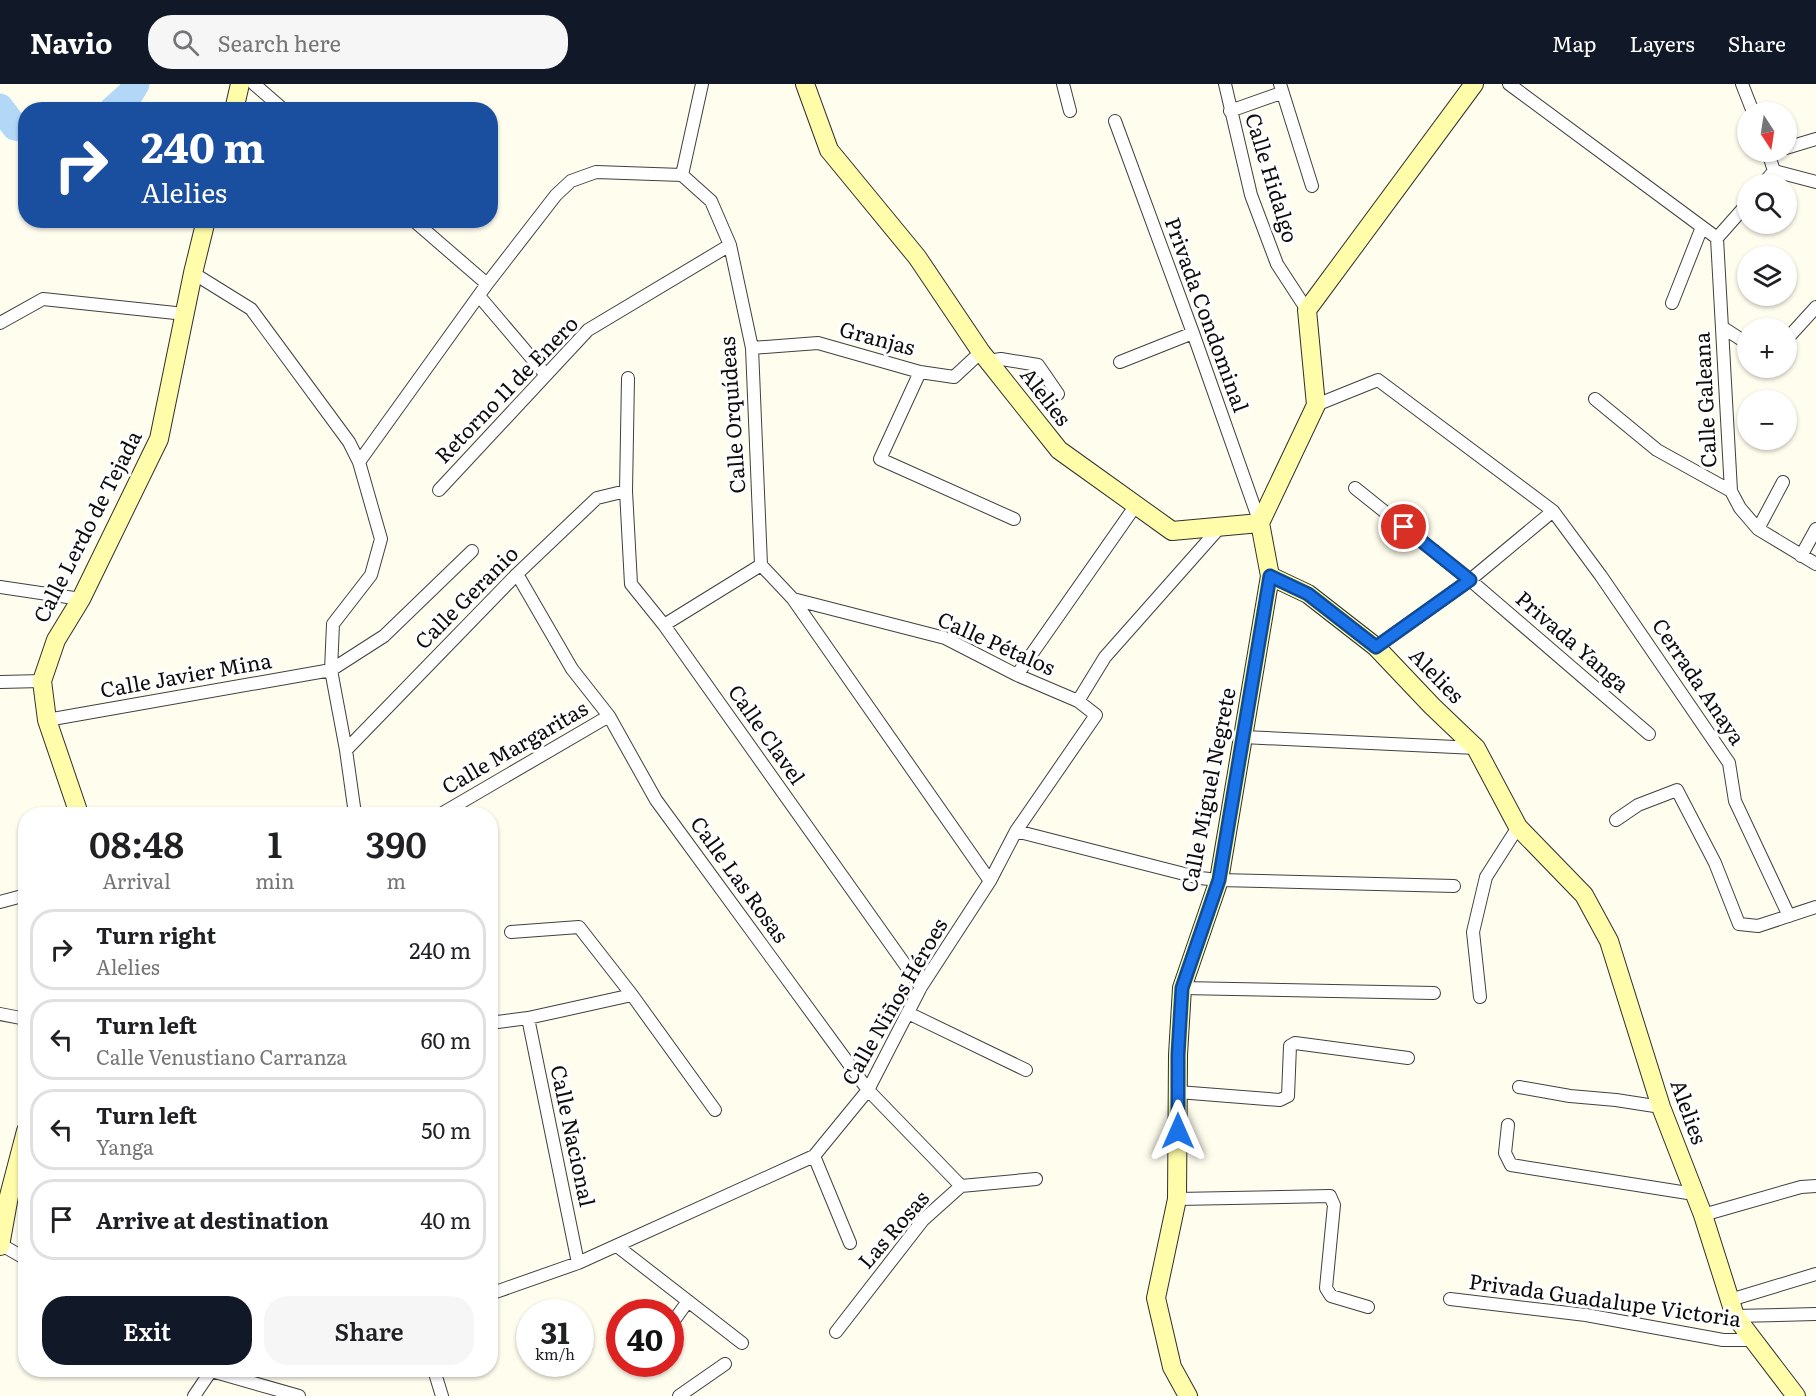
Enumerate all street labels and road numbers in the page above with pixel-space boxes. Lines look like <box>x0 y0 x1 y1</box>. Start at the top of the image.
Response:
street label: Calle Hidalgo <box>1239 109 1308 246</box>
street label: Privada Condominal <box>1159 212 1258 416</box>
street label: Retorno 11 de Enero <box>426 307 584 469</box>
street label: Granjas <box>836 312 919 362</box>
street label: Calle Galeana <box>1684 331 1723 469</box>
street label: Calle Orquídeas <box>710 336 751 495</box>
street label: Alelies <box>1014 360 1080 431</box>
street label: Calle Lerdo de Tejada <box>24 424 148 627</box>
street label: Calle Geranio <box>406 537 524 655</box>
street label: Privada Yanga <box>1510 582 1638 699</box>
street label: Calle Pétalos <box>933 602 1061 681</box>
street label: Cerrada Anaya <box>1646 611 1754 751</box>
street label: Alelies <box>1403 639 1472 709</box>
street label: Calle Javier Mina <box>97 643 274 704</box>
street label: Calle Clavel <box>722 677 814 790</box>
street label: Calle Miguel Negrete <box>1171 684 1242 895</box>
street label: Calle Margaritas <box>435 691 593 800</box>
street label: Calle Las Rosas <box>685 809 798 948</box>
street label: Calle Niños Héroes <box>832 911 953 1090</box>
street label: Calle Nacional <box>544 1062 605 1209</box>
street label: Alelies <box>1664 1074 1716 1148</box>
street label: Las Rosas <box>849 1182 935 1274</box>
street label: Privada Guadalupe Victoria <box>1467 1264 1744 1333</box>

